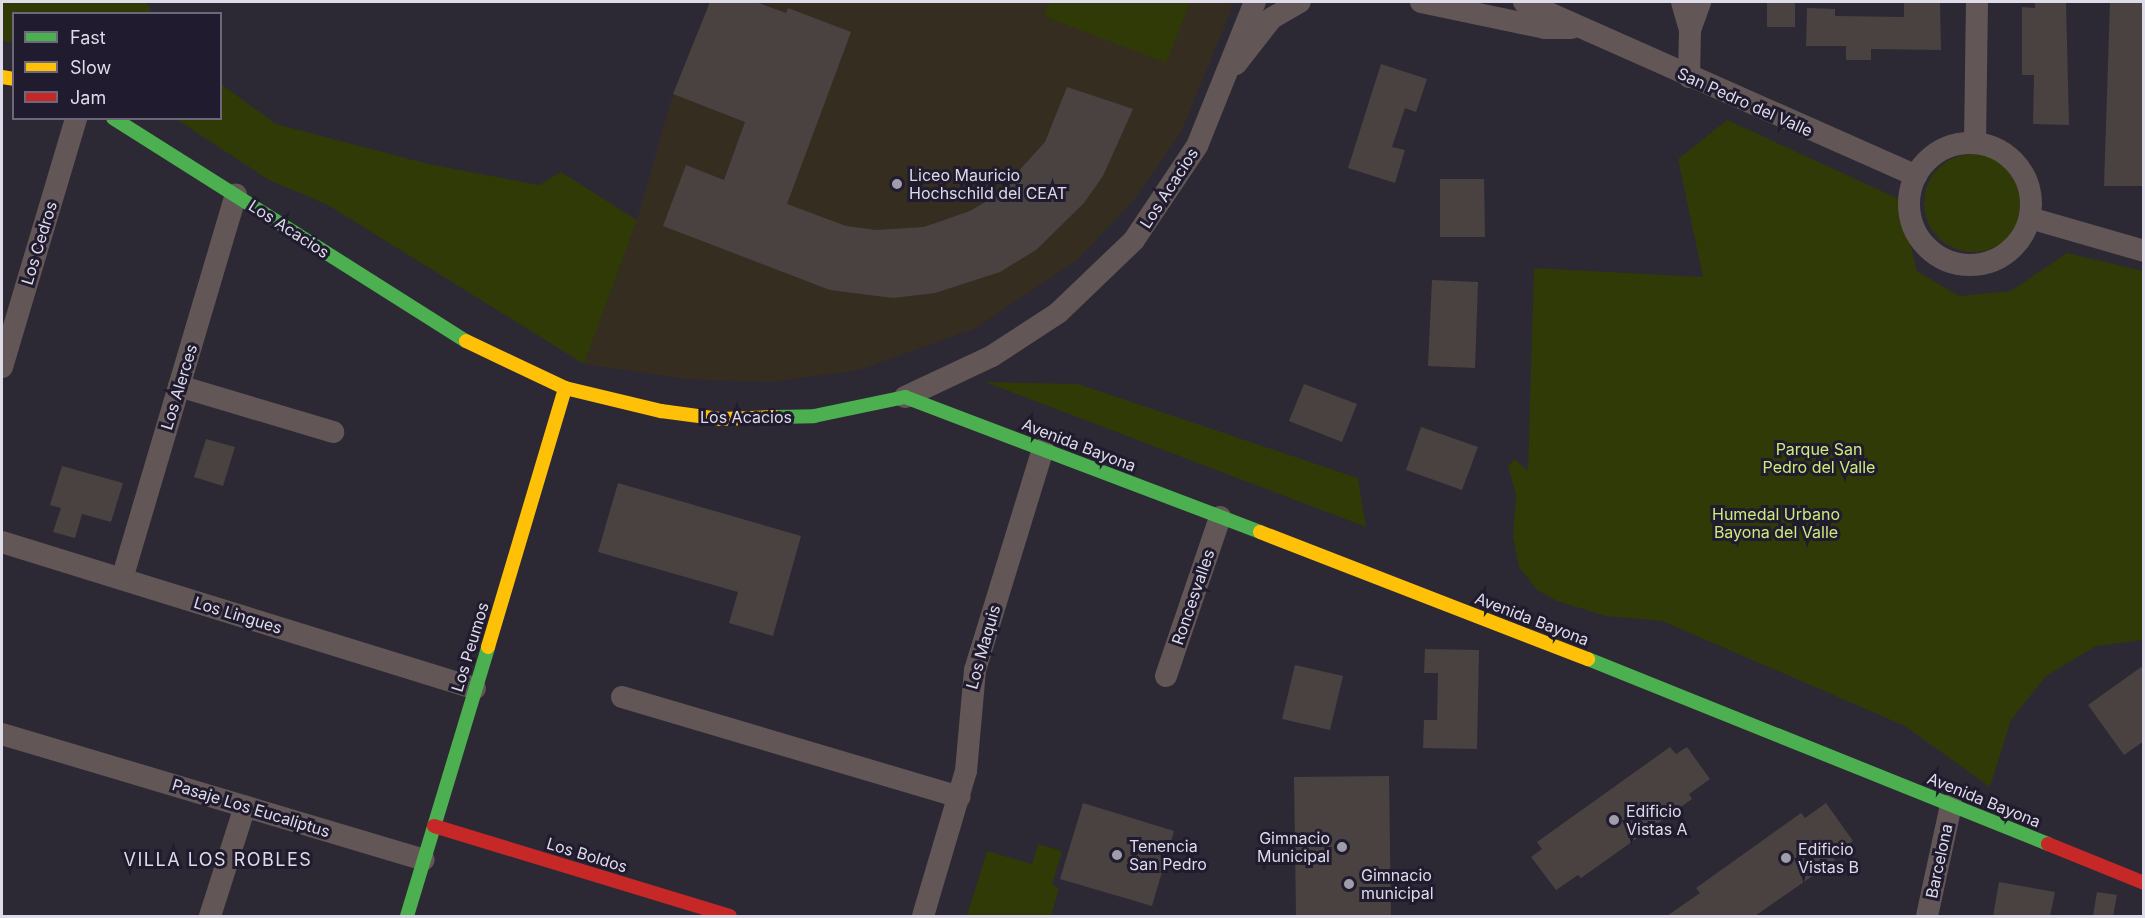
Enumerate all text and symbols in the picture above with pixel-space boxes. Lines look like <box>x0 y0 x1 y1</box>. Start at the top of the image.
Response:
legend <box>12 12 222 120</box>
text: Fast <box>70 27 106 48</box>
text: Slow <box>70 57 111 78</box>
street label: San Pedro del Valle <box>1674 64 1816 140</box>
text: Jam <box>70 87 106 108</box>
street label: Los Acacios <box>1136 144 1202 232</box>
place label: Liceo Mauricio Hochschild del CEAT <box>909 165 1067 203</box>
marker: Liceo Mauricio Hochschild del CEAT <box>890 177 904 191</box>
street label: Los Acacios <box>245 196 333 262</box>
street label: Los Cedros <box>17 199 61 287</box>
street label: Los Alerces <box>157 342 201 432</box>
street label: Los Acacios <box>700 407 792 427</box>
street label: Avenida Bayona <box>1019 414 1139 476</box>
park label: Parque San Pedro del Valle <box>1763 439 1875 477</box>
park label: Humedal Urbano Bayona del Valle <box>1712 504 1840 542</box>
street label: Roncesvalles <box>1168 547 1218 647</box>
street label: Avenida Bayona <box>1472 588 1592 650</box>
street label: Los Lingues <box>192 593 284 637</box>
street label: Los Peumos <box>447 600 493 694</box>
street label: Los Maquis <box>962 603 1004 691</box>
street label: Avenida Bayona <box>1925 769 2043 831</box>
street label: Pasaje Los Eucaliptus <box>170 775 332 841</box>
place label: Edificio Vistas A <box>1626 801 1688 839</box>
marker: Edificio Vistas A <box>1607 813 1621 827</box>
street label: Barcelona <box>1922 822 1956 900</box>
place label: Gimnacio Municipal <box>1257 828 1330 866</box>
street label: Los Boldos <box>544 834 630 876</box>
place label: Tenencia San Pedro <box>1129 836 1207 874</box>
place label: Edificio Vistas B <box>1798 839 1859 877</box>
marker: Gimnacio Municipal <box>1335 840 1349 854</box>
marker: Tenencia San Pedro <box>1110 848 1124 862</box>
district label: VILLA LOS ROBLES <box>124 849 312 871</box>
marker: Edificio Vistas B <box>1779 851 1793 865</box>
place label: Gimnacio municipal <box>1361 865 1434 903</box>
marker: Gimnacio municipal <box>1342 877 1356 891</box>

